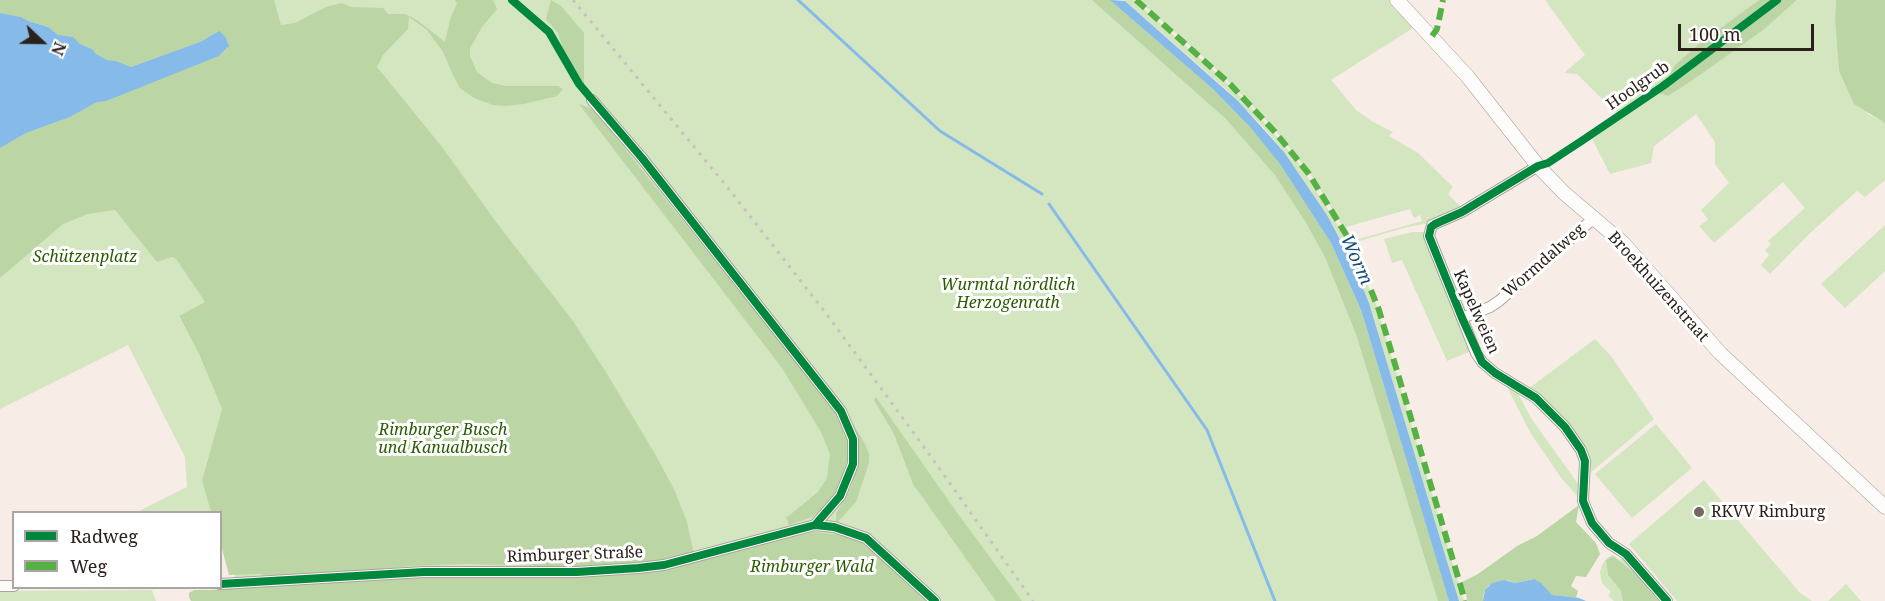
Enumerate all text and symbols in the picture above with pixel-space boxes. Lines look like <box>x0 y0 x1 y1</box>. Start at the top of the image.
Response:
north arrow <box>12 12 72 72</box>
scale bar <box>1681 12 1818 50</box>
text: 100 m <box>1689 22 1741 46</box>
text: N <box>46 39 71 59</box>
street label: Hoolgrub <box>1603 57 1673 115</box>
street label: Wormdalweg <box>1499 220 1589 302</box>
street label: Broekhuizenstraat <box>1604 228 1712 346</box>
water label: Worm <box>1335 232 1377 288</box>
park label: Schützenplatz <box>33 247 137 267</box>
street label: Kapelweien <box>1449 267 1503 357</box>
park label: Wurmtal nördlich Herzogenrath <box>941 275 1075 313</box>
park label: Rimburger Busch und Kanualbusch <box>378 420 508 458</box>
place label: RKVV Rimburg <box>1711 502 1825 522</box>
marker: RKVV Rimburg <box>1692 505 1706 519</box>
legend <box>12 511 222 589</box>
text: Radweg <box>70 524 138 548</box>
street label: Rimburger Straße <box>506 543 644 567</box>
text: Weg <box>70 554 107 578</box>
park label: Rimburger Wald <box>750 557 874 577</box>

